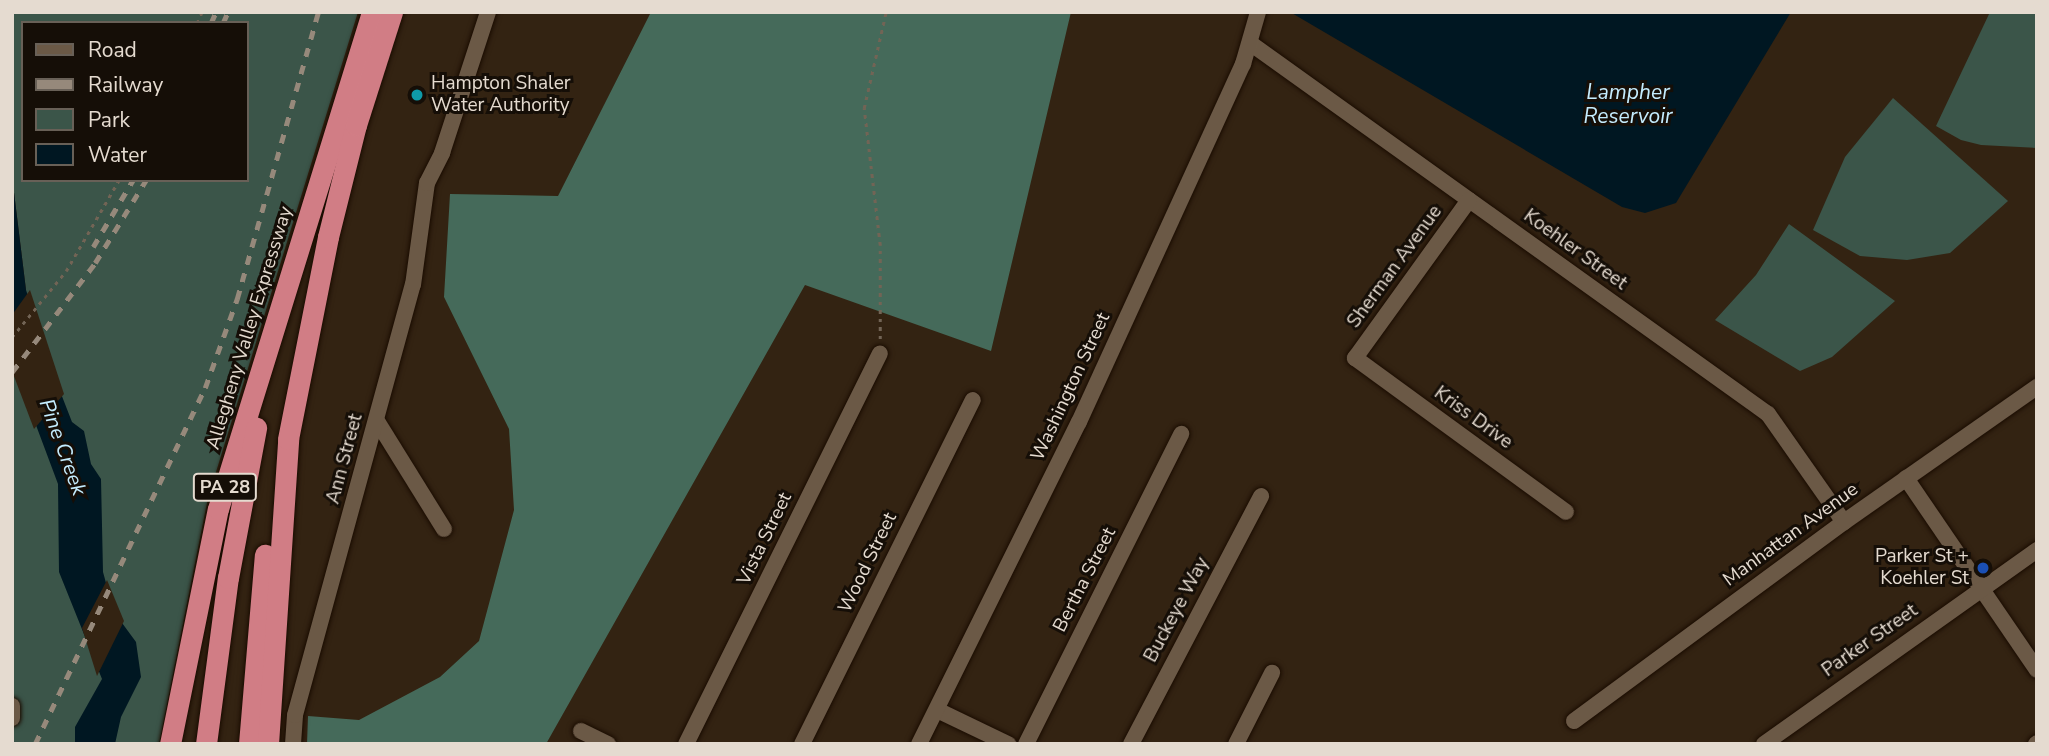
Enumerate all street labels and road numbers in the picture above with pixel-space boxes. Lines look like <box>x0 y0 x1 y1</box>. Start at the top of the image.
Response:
street label: Sherman Avenue <box>1343 201 1447 333</box>
street label: Allegheny Valley Expressway <box>202 204 298 452</box>
street label: Koehler Street <box>1519 205 1631 295</box>
street label: Washington Street <box>1027 309 1115 465</box>
street label: Kriss Drive <box>1429 382 1517 454</box>
street label: Ann Street <box>322 412 368 506</box>
road number: PA 28 <box>192 472 258 502</box>
street label: Manhattan Avenue <box>1719 478 1863 592</box>
street label: Vista Street <box>733 489 797 589</box>
street label: Wood Street <box>834 509 902 617</box>
street label: Bertha Street <box>1049 524 1121 636</box>
street label: Buckeye Way <box>1140 554 1214 666</box>
street label: Parker Street <box>1818 600 1922 682</box>

